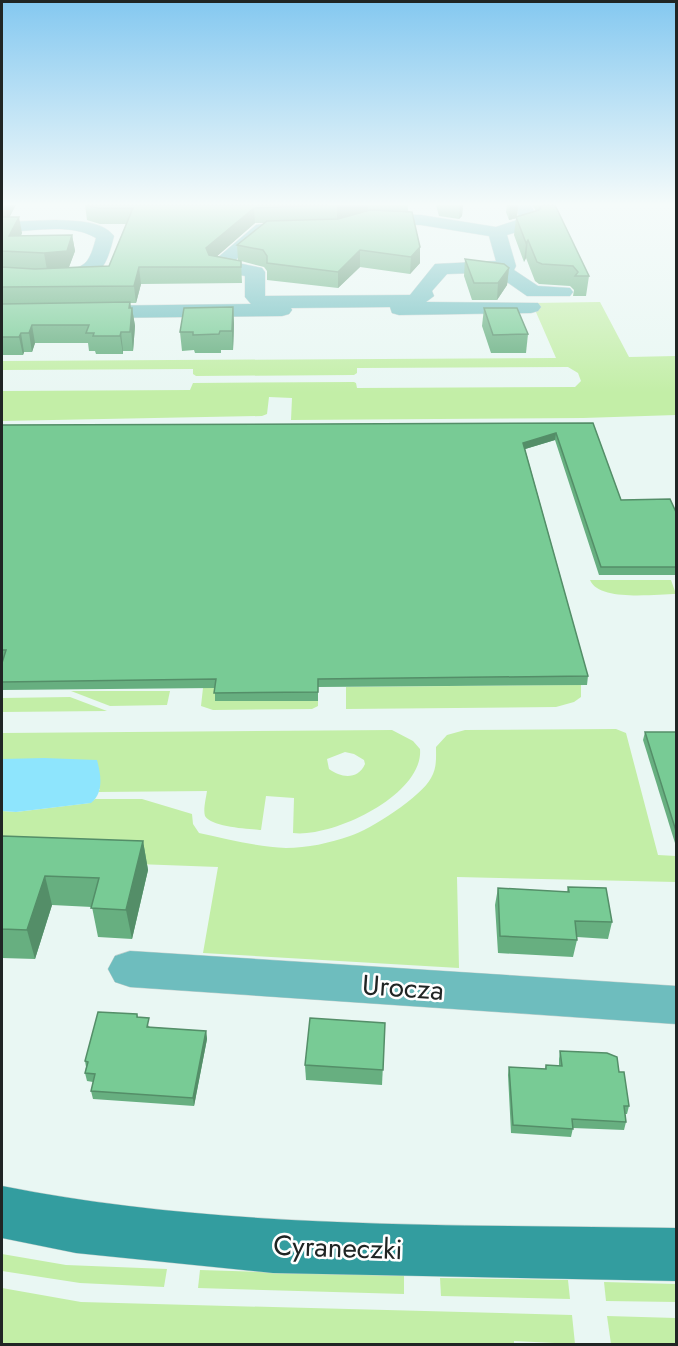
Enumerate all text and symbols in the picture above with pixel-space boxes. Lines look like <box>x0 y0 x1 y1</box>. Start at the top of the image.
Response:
street label: Urocza <box>361 964 445 1011</box>
street label: Cyraneczki <box>273 1225 403 1270</box>

